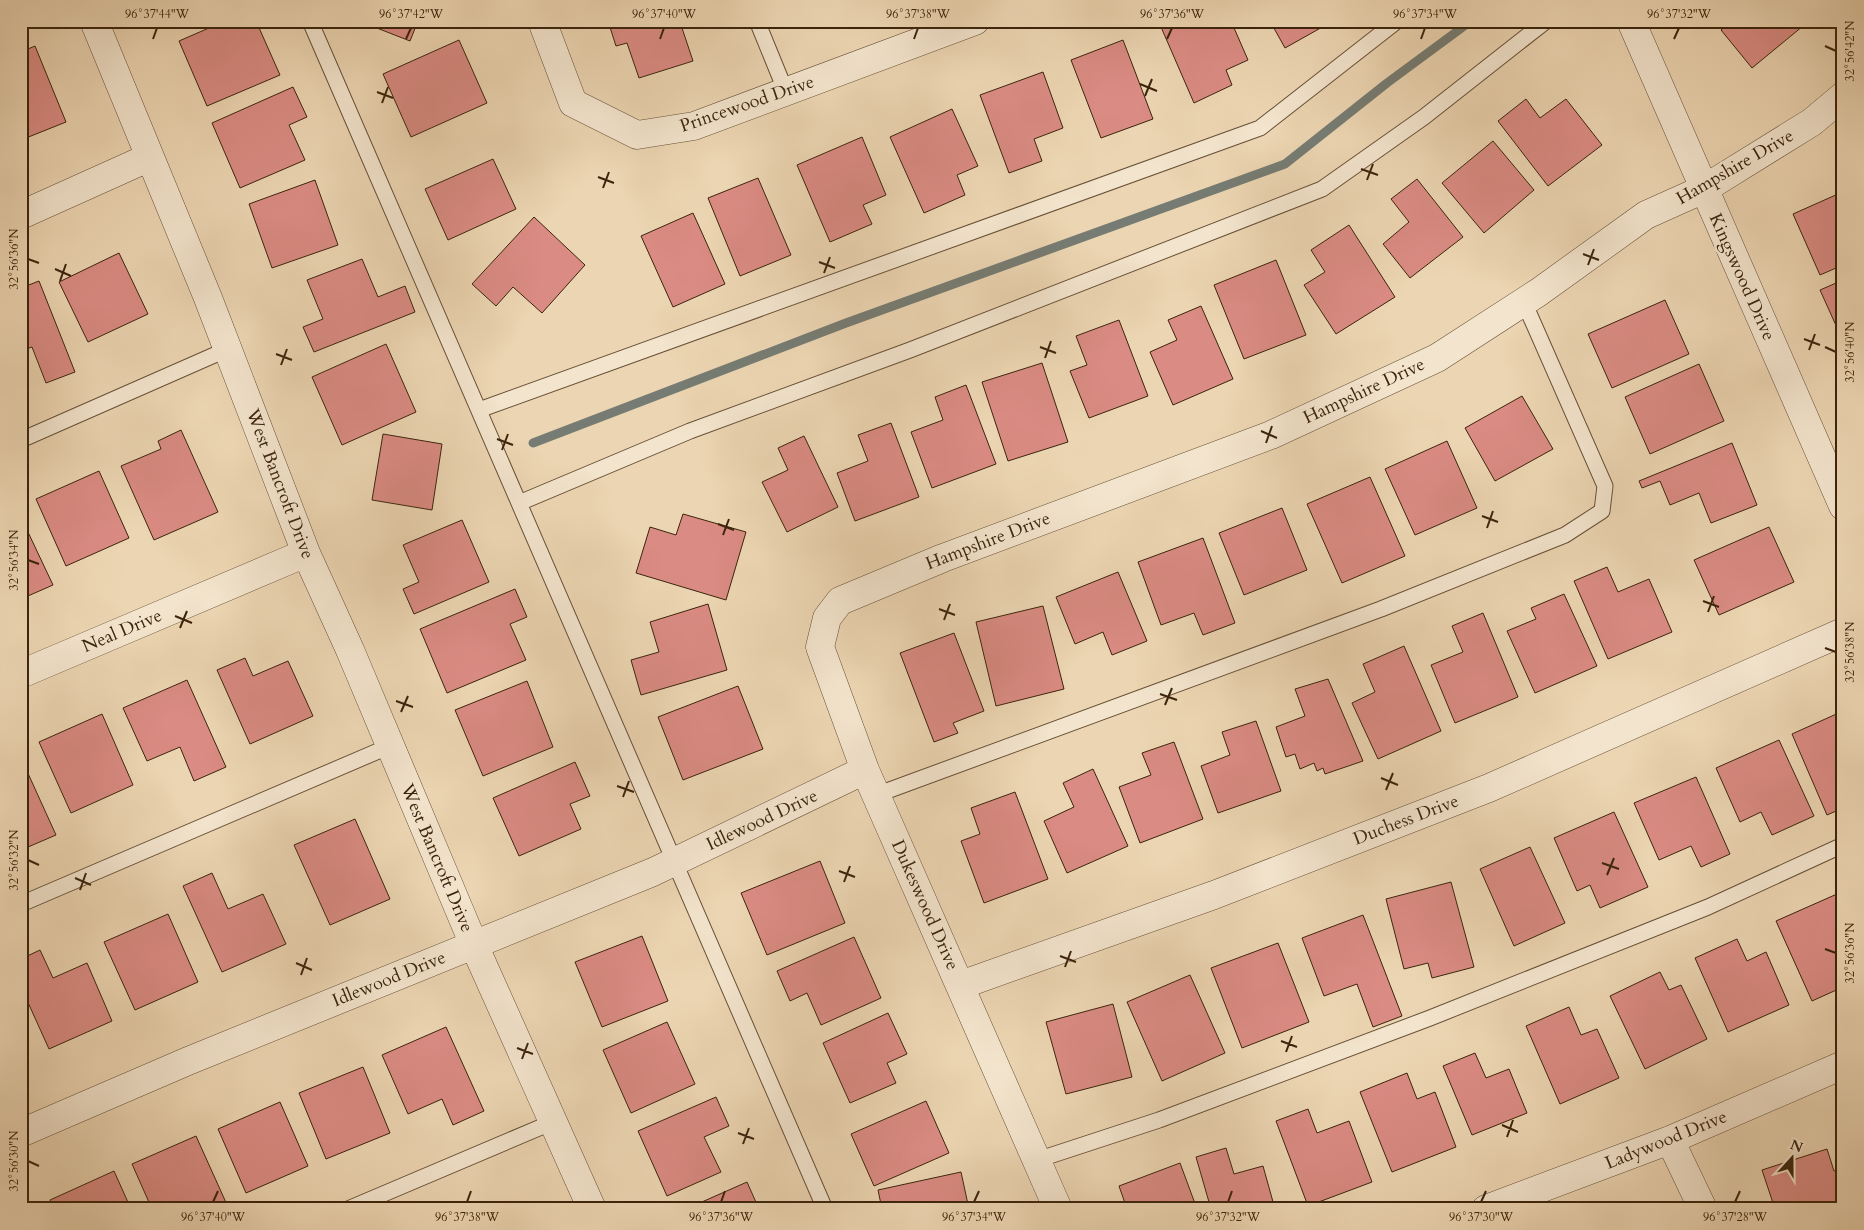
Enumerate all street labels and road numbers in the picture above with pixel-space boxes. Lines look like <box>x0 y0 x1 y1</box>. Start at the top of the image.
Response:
street label: Princewood Drive <box>676 69 818 139</box>
street label: Hampshire Drive <box>1672 123 1798 211</box>
street label: Kingswood Drive <box>1703 210 1781 344</box>
street label: Hampshire Drive <box>1299 352 1429 430</box>
street label: West Bancroft Drive <box>240 404 320 563</box>
street label: Hampshire Drive <box>922 506 1054 576</box>
street label: Neal Drive <box>78 603 166 659</box>
street label: West Bancroft Drive <box>394 779 480 936</box>
street label: Idlewood Drive <box>702 783 822 857</box>
street label: Duchess Drive <box>1350 788 1462 852</box>
street label: Dukeswood Drive <box>885 836 965 974</box>
street label: Idlewood Drive <box>329 945 449 1013</box>
street label: Ladywood Drive <box>1601 1104 1731 1176</box>

